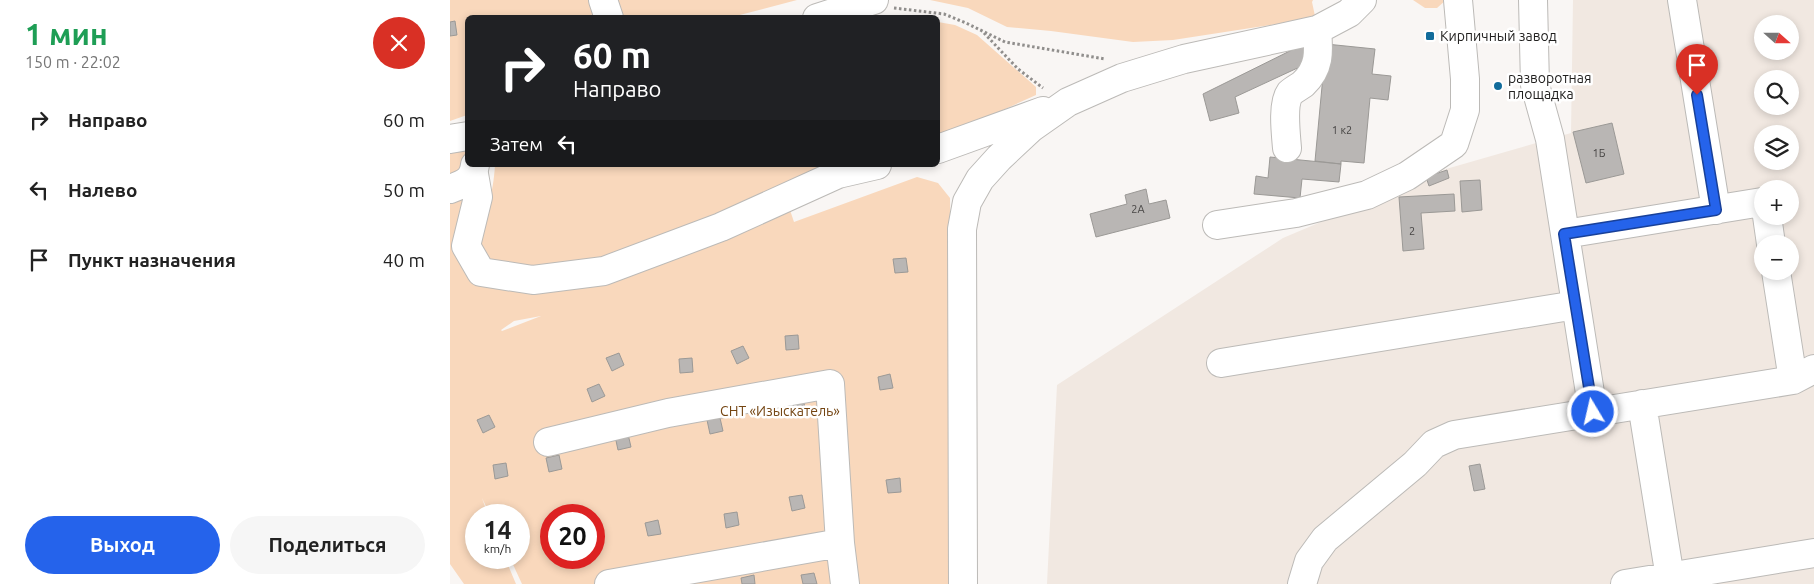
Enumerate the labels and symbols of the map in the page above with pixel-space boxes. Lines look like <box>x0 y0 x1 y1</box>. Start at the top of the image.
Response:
north arrow <box>1754 15 1799 60</box>
place label: Кирпичный завод <box>1440 28 1557 44</box>
marker: Кирпичный завод <box>1424 30 1436 42</box>
pin <box>1676 44 1718 95</box>
place label: разворотная площадка <box>1508 70 1592 102</box>
marker: разворотная площадка <box>1492 80 1504 92</box>
house number: 1 к2 <box>1332 124 1352 136</box>
house number: 1Б <box>1593 147 1606 159</box>
house number: 2А <box>1131 203 1146 215</box>
house number: 2 <box>1409 225 1415 237</box>
position arrow <box>1566 385 1618 437</box>
park label: СНТ «Изыскатель» <box>720 403 840 419</box>
speed limit sign: 20 <box>540 504 605 569</box>

